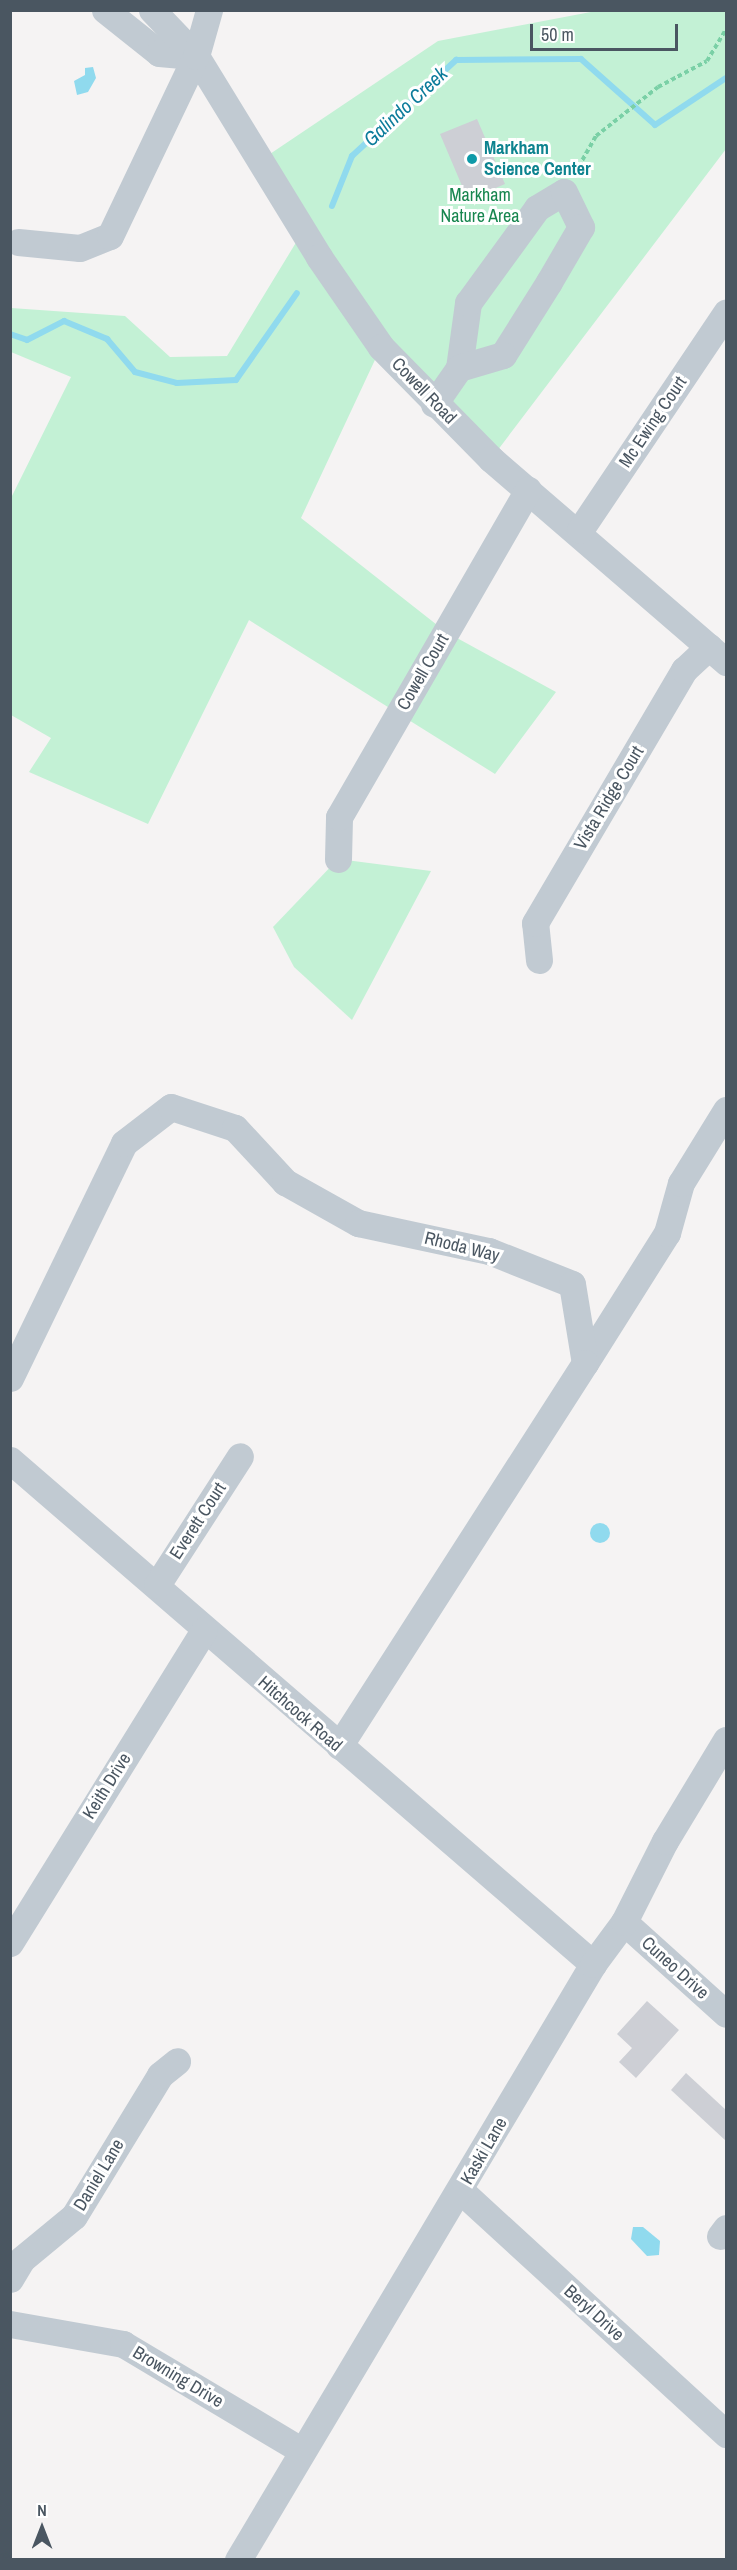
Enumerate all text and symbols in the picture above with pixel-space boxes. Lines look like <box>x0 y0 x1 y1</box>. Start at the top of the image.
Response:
scale bar <box>533 12 682 50</box>
text: 50 m <box>541 22 574 47</box>
water label: Galindo Creek <box>358 61 452 151</box>
place label: Markham Science Center <box>484 138 591 180</box>
marker: Markham Science Center <box>465 152 479 166</box>
park label: Markham Nature Area <box>440 185 520 228</box>
street label: Cowell Road <box>387 353 461 429</box>
street label: Mc Ewing Court <box>615 372 691 472</box>
street label: Cowell Court <box>393 630 453 714</box>
street label: Vista Ridge Court <box>570 742 648 854</box>
street label: Rhoda Way <box>422 1227 502 1267</box>
street label: Everett Court <box>165 1479 231 1563</box>
street label: Hitchcock Road <box>254 1672 346 1756</box>
street label: Keith Drive <box>78 1749 136 1823</box>
street label: Cuneo Drive <box>637 1932 713 2004</box>
street label: Kaski Lane <box>456 2114 512 2188</box>
street label: Daniel Lane <box>69 2135 129 2215</box>
street label: Beryl Drive <box>560 2281 628 2345</box>
street label: Browning Drive <box>129 2342 227 2412</box>
north arrow <box>12 2498 72 2558</box>
text: N <box>37 2499 47 2521</box>

